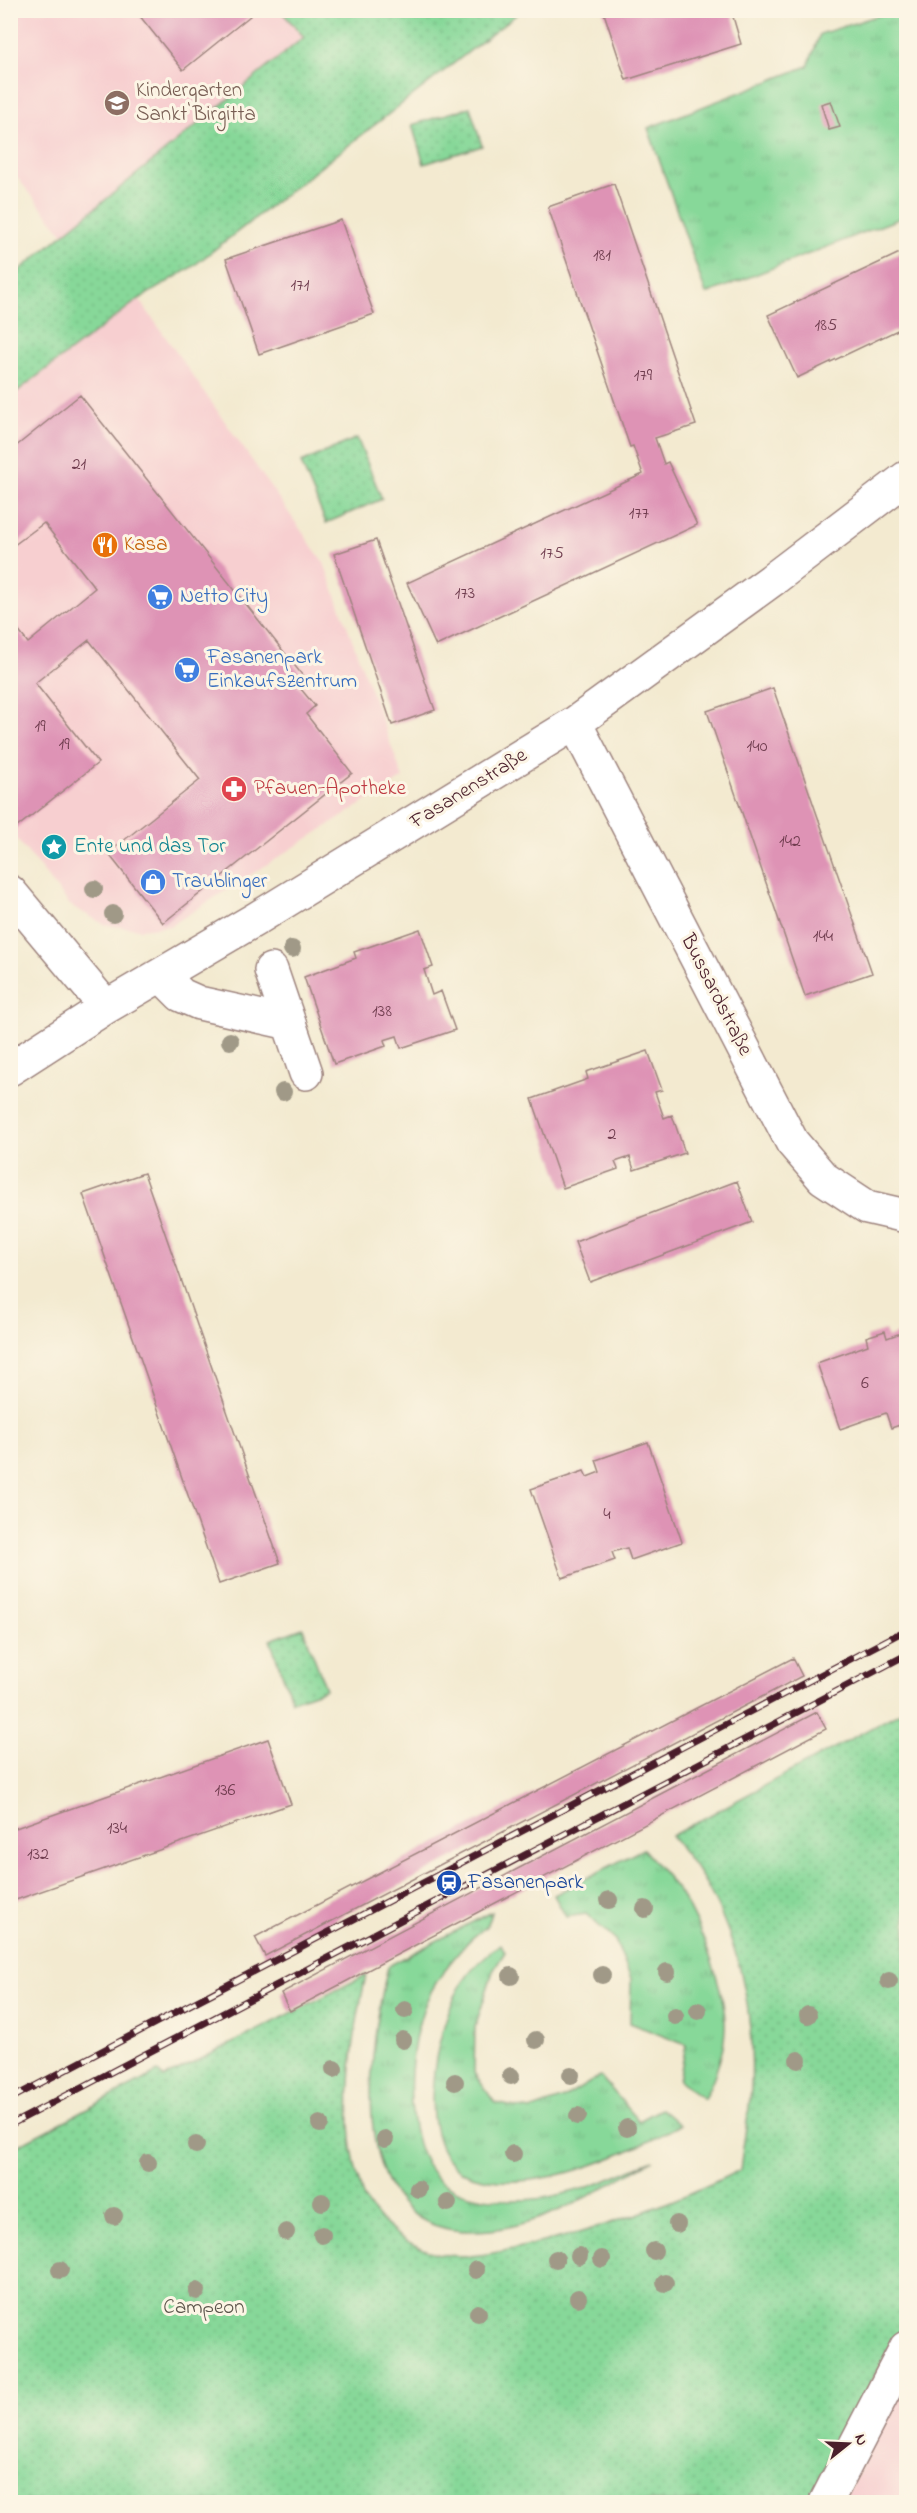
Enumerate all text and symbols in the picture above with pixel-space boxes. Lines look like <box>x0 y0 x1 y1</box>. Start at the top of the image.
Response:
place label: Kindergarten Sankt Birgitta <box>136 76 256 132</box>
school or university icon: Kindergarten Sankt Birgitta <box>102 88 132 118</box>
house number: 181 <box>593 243 611 269</box>
house number: 171 <box>291 273 310 299</box>
house number: 185 <box>815 313 837 339</box>
house number: 179 <box>634 363 653 389</box>
house number: 21 <box>72 452 87 478</box>
house number: 177 <box>629 501 650 527</box>
restaurant icon: Kasa <box>90 530 120 560</box>
place label: Kasa <box>124 530 168 560</box>
house number: 175 <box>540 541 564 567</box>
house number: 173 <box>455 581 475 607</box>
supermarket icon: Netto City <box>145 582 175 612</box>
place label: Netto City <box>180 582 268 614</box>
place label: Fasanenpark Einkaufszentrum <box>206 643 357 697</box>
supermarket icon: Fasanenpark Einkaufszentrum <box>172 655 202 685</box>
house number: 19 <box>34 714 46 740</box>
house number: 19 <box>58 732 70 758</box>
house number: 140 <box>747 734 768 760</box>
street label: Fasanenstraße <box>404 741 534 838</box>
pharmacy icon: Pfauen-Apotheke <box>219 774 249 804</box>
place label: Pfauen-Apotheke <box>254 774 406 804</box>
house number: 142 <box>779 829 801 855</box>
place icon: Ente und das Tor <box>39 832 69 862</box>
place label: Ente und das Tor <box>74 832 226 862</box>
shop icon: Traublinger <box>138 867 168 897</box>
place label: Traublinger <box>172 867 268 899</box>
house number: 144 <box>813 924 834 950</box>
street label: Bussardstraße <box>672 928 760 1062</box>
house number: 138 <box>372 999 392 1025</box>
house number: 2 <box>608 1122 617 1148</box>
house number: 6 <box>861 1371 869 1397</box>
house number: 4 <box>603 1502 611 1528</box>
house number: 136 <box>214 1778 236 1804</box>
house number: 134 <box>107 1816 128 1842</box>
house number: 132 <box>27 1842 49 1868</box>
station icon: Fasanenpark <box>434 1868 464 1898</box>
place label: Fasanenpark <box>467 1868 584 1898</box>
park label: Campeon <box>163 2293 245 2323</box>
north arrow <box>818 2414 878 2474</box>
text: N <box>847 2431 874 2449</box>

